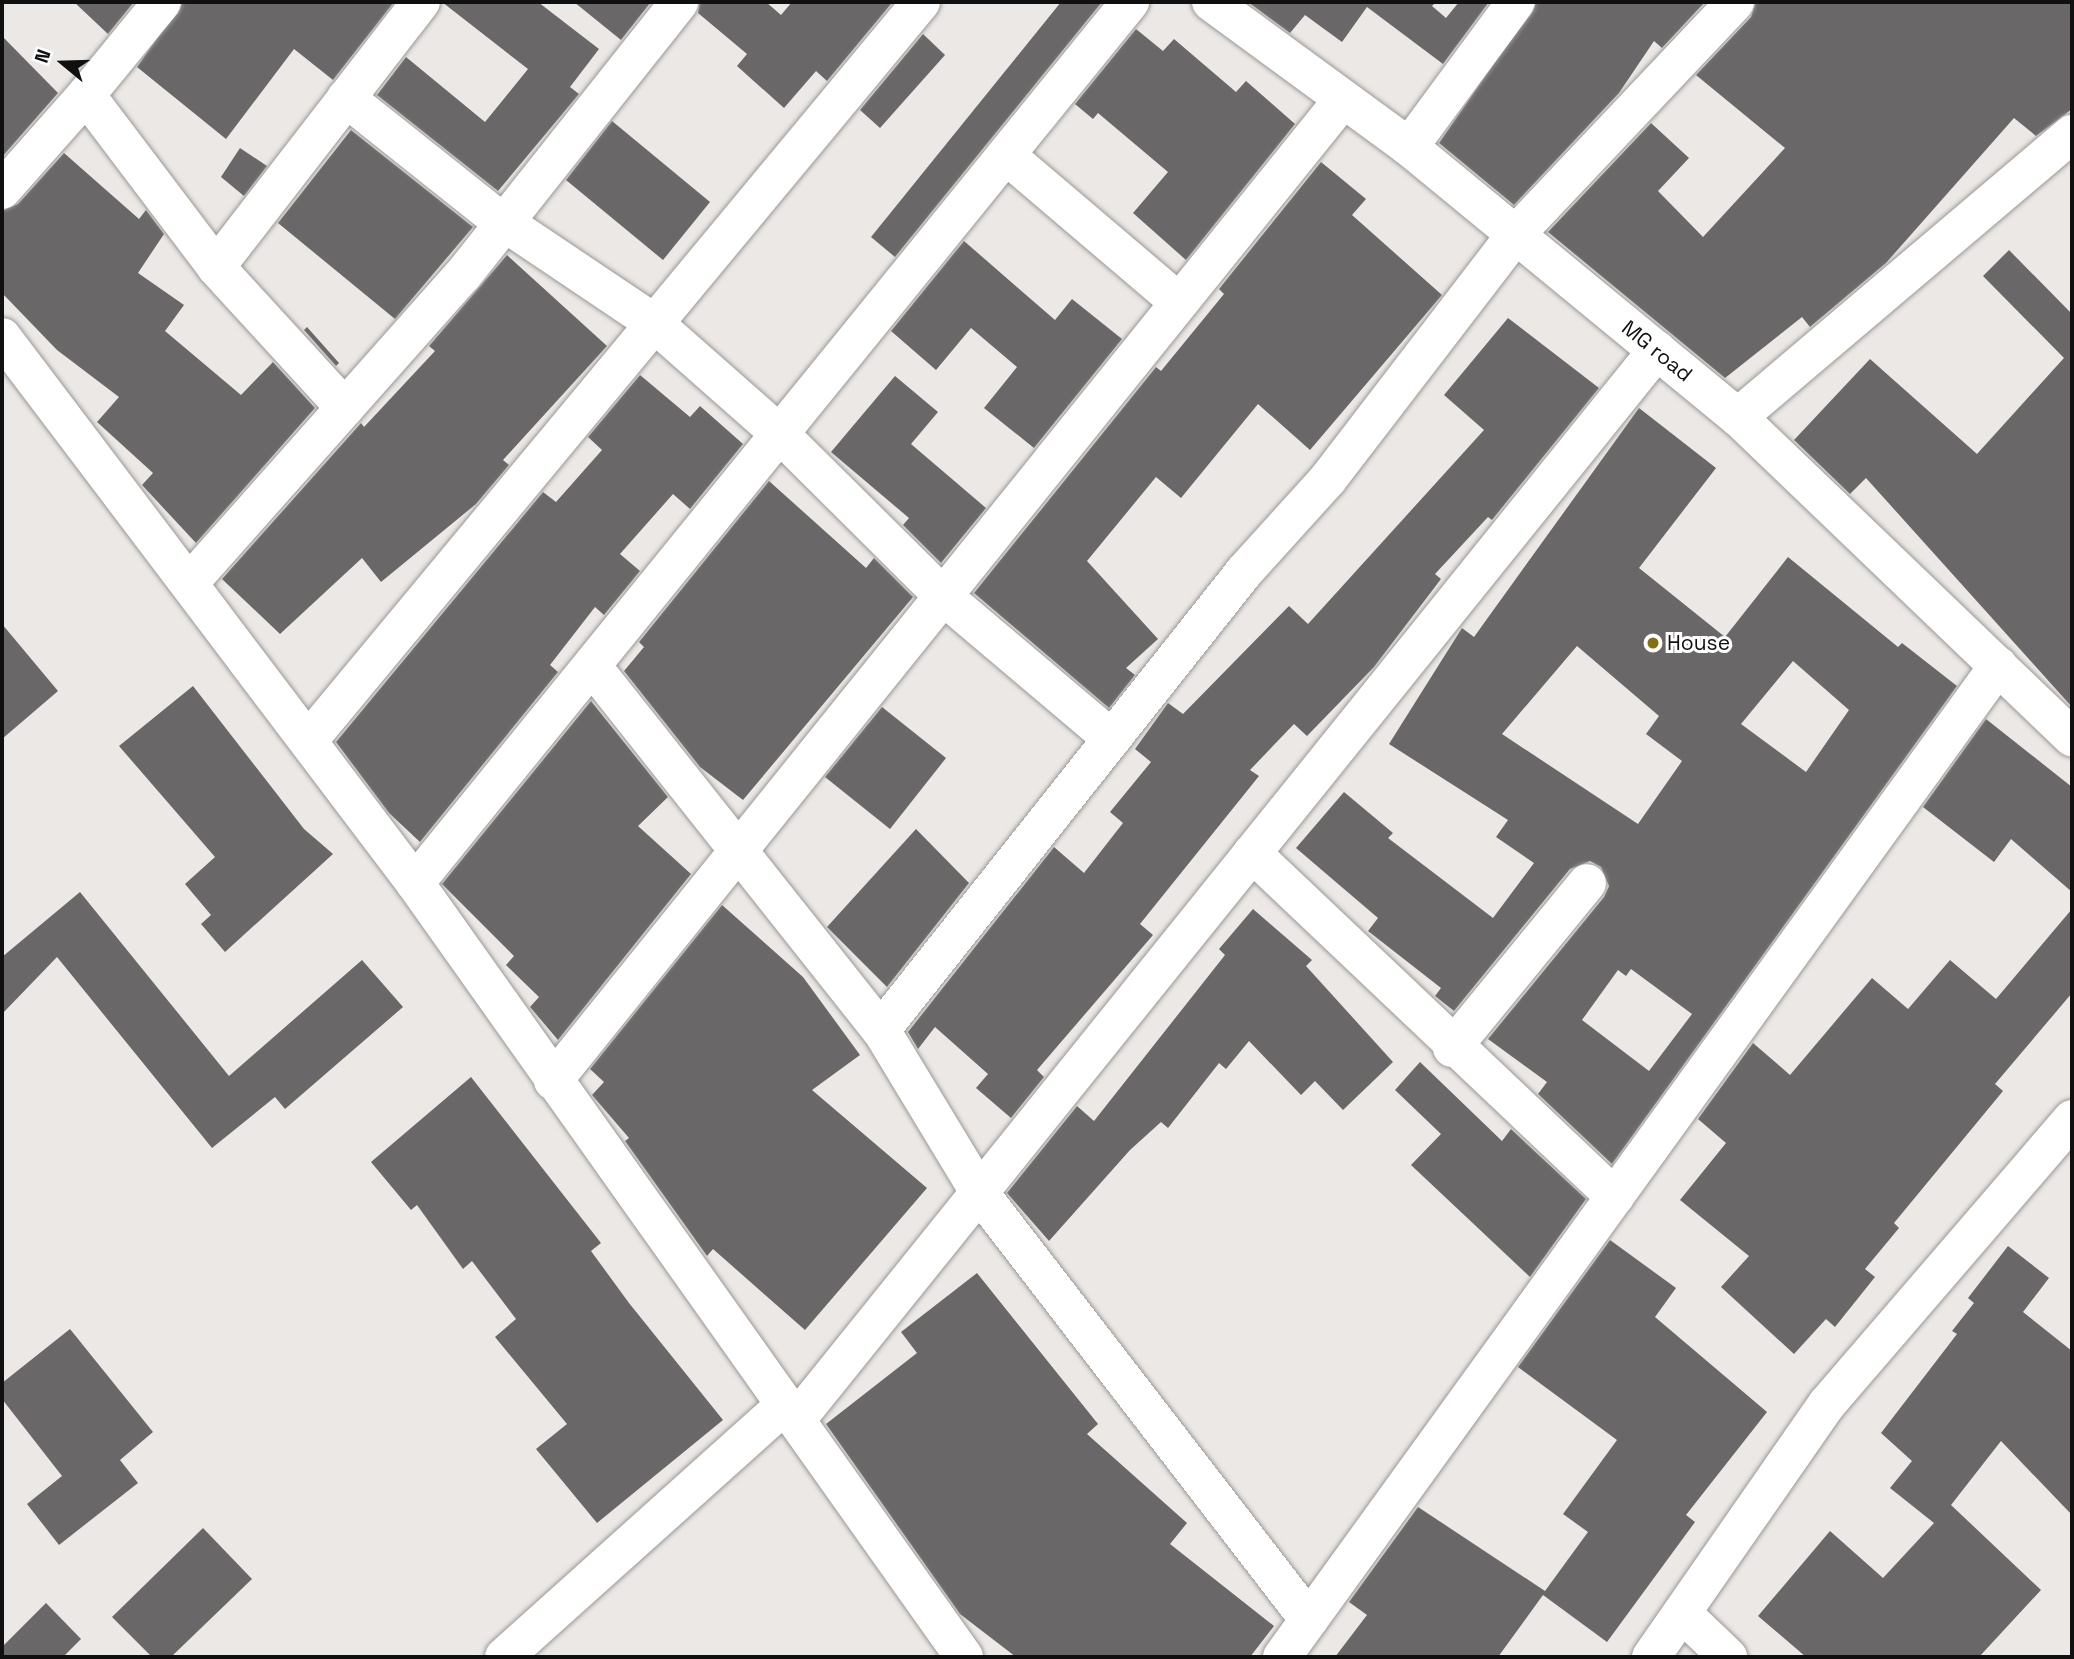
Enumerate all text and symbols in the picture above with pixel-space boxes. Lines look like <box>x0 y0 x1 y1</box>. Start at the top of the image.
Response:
north arrow <box>28 28 98 98</box>
text: N <box>29 46 57 66</box>
street label: MG road <box>1617 315 1697 387</box>
place label: House <box>1667 630 1730 656</box>
marker: House <box>1645 635 1661 651</box>

